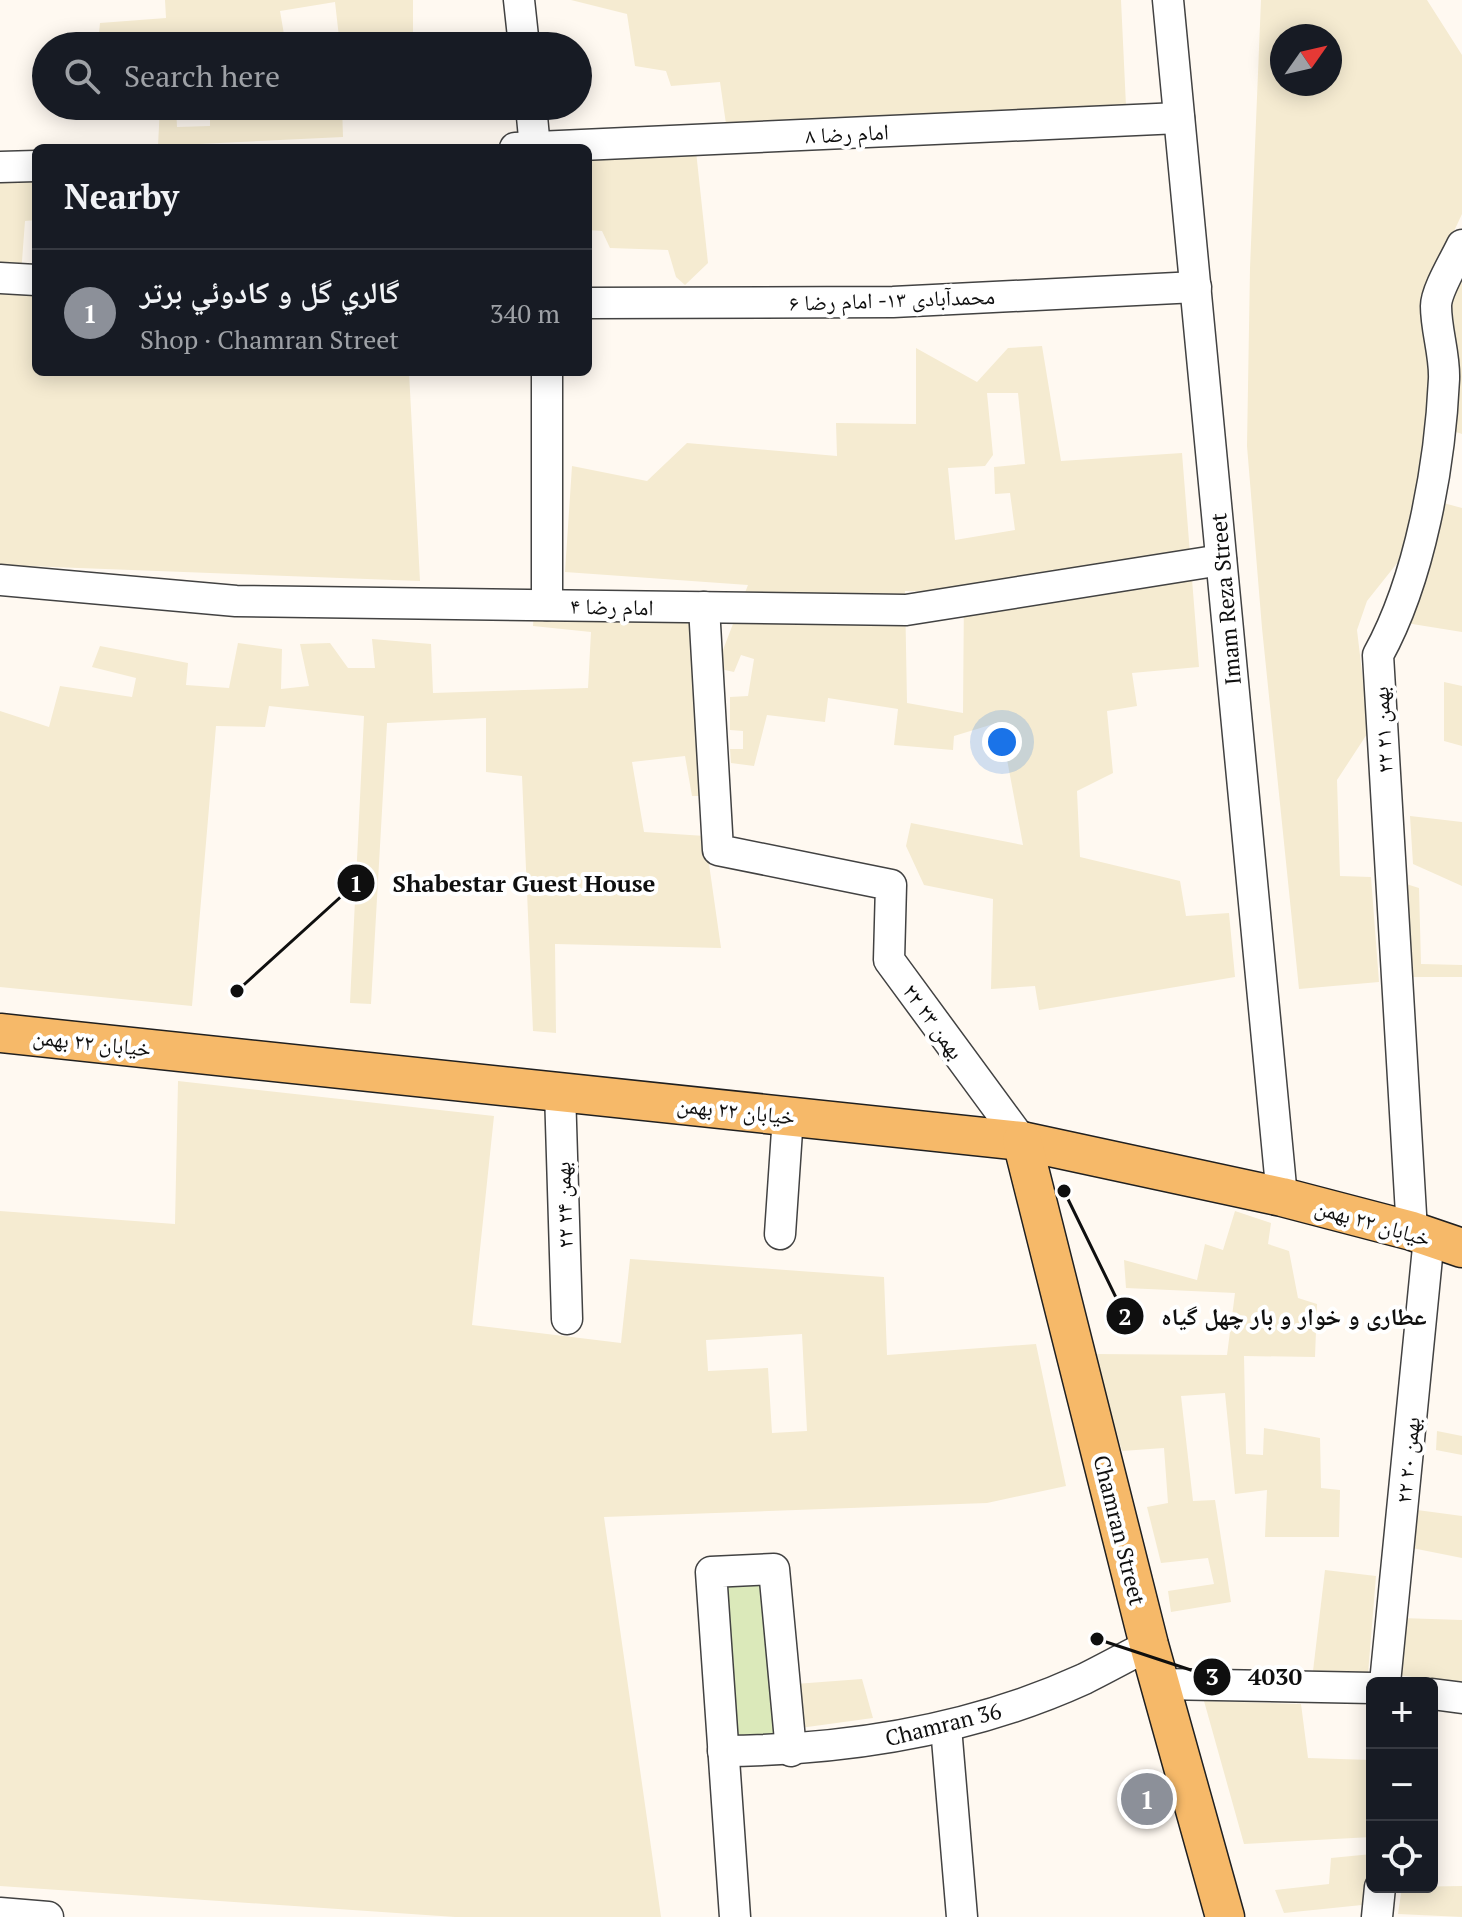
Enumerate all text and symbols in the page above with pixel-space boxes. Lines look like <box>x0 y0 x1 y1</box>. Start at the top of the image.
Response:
north arrow <box>1270 24 1342 96</box>
search box <box>32 32 592 120</box>
icon: search <box>60 54 104 98</box>
text: Search here <box>124 56 280 96</box>
street label: امام رضا ۸ <box>805 116 890 151</box>
text: Nearby <box>64 174 179 219</box>
text: گالري گل و كادوئي برتر <box>140 272 400 312</box>
street label: محمدآبادی ۱۳- امام رضا ۶ <box>788 281 996 318</box>
text: 1 <box>83 296 97 330</box>
text: 340 m <box>490 296 560 330</box>
text: Shop · Chamran Street <box>140 322 399 356</box>
street label: Imam Reza Street <box>1203 512 1247 686</box>
street label: امام رضا ۴ <box>570 591 654 622</box>
street label: ۲۲ بهمن ۲۱ <box>1365 686 1399 774</box>
your location <box>982 722 1022 762</box>
callout: Shabestar Guest House <box>336 859 671 907</box>
text: 1 <box>349 867 363 899</box>
text: Shabestar Guest House <box>393 867 656 899</box>
street label: ۲۲ بهمن ۲۳ <box>897 977 971 1065</box>
street label: خیابان ۲۲ بهمن <box>31 1021 153 1063</box>
street label: خیابان ۲۲ بهمن <box>675 1089 797 1131</box>
street label: ۲۲ بهمن ۲۴ <box>547 1161 579 1249</box>
street label: خیابان ۲۲ بهمن <box>1312 1192 1434 1252</box>
callout: عطاری و خوار و بار چهل گیاه <box>1105 1292 1443 1340</box>
text: 2 <box>1118 1300 1132 1332</box>
text: عطاری و خوار و بار چهل گیاه <box>1161 1300 1427 1332</box>
street label: ۲۲ بهمن ۲۰ <box>1388 1415 1426 1505</box>
street label: Chamran Street <box>1087 1452 1153 1608</box>
callout: 4030 <box>1192 1653 1318 1701</box>
text: 3 <box>1205 1660 1219 1692</box>
text: 4030 <box>1248 1660 1303 1692</box>
map controls <box>1366 1677 1438 1893</box>
button: + <box>1366 1677 1438 1749</box>
street label: Chamran 36 <box>882 1696 1004 1752</box>
button: − <box>1366 1749 1438 1821</box>
pin: 1 <box>1121 1769 1173 1829</box>
button: locate <box>1366 1821 1438 1893</box>

